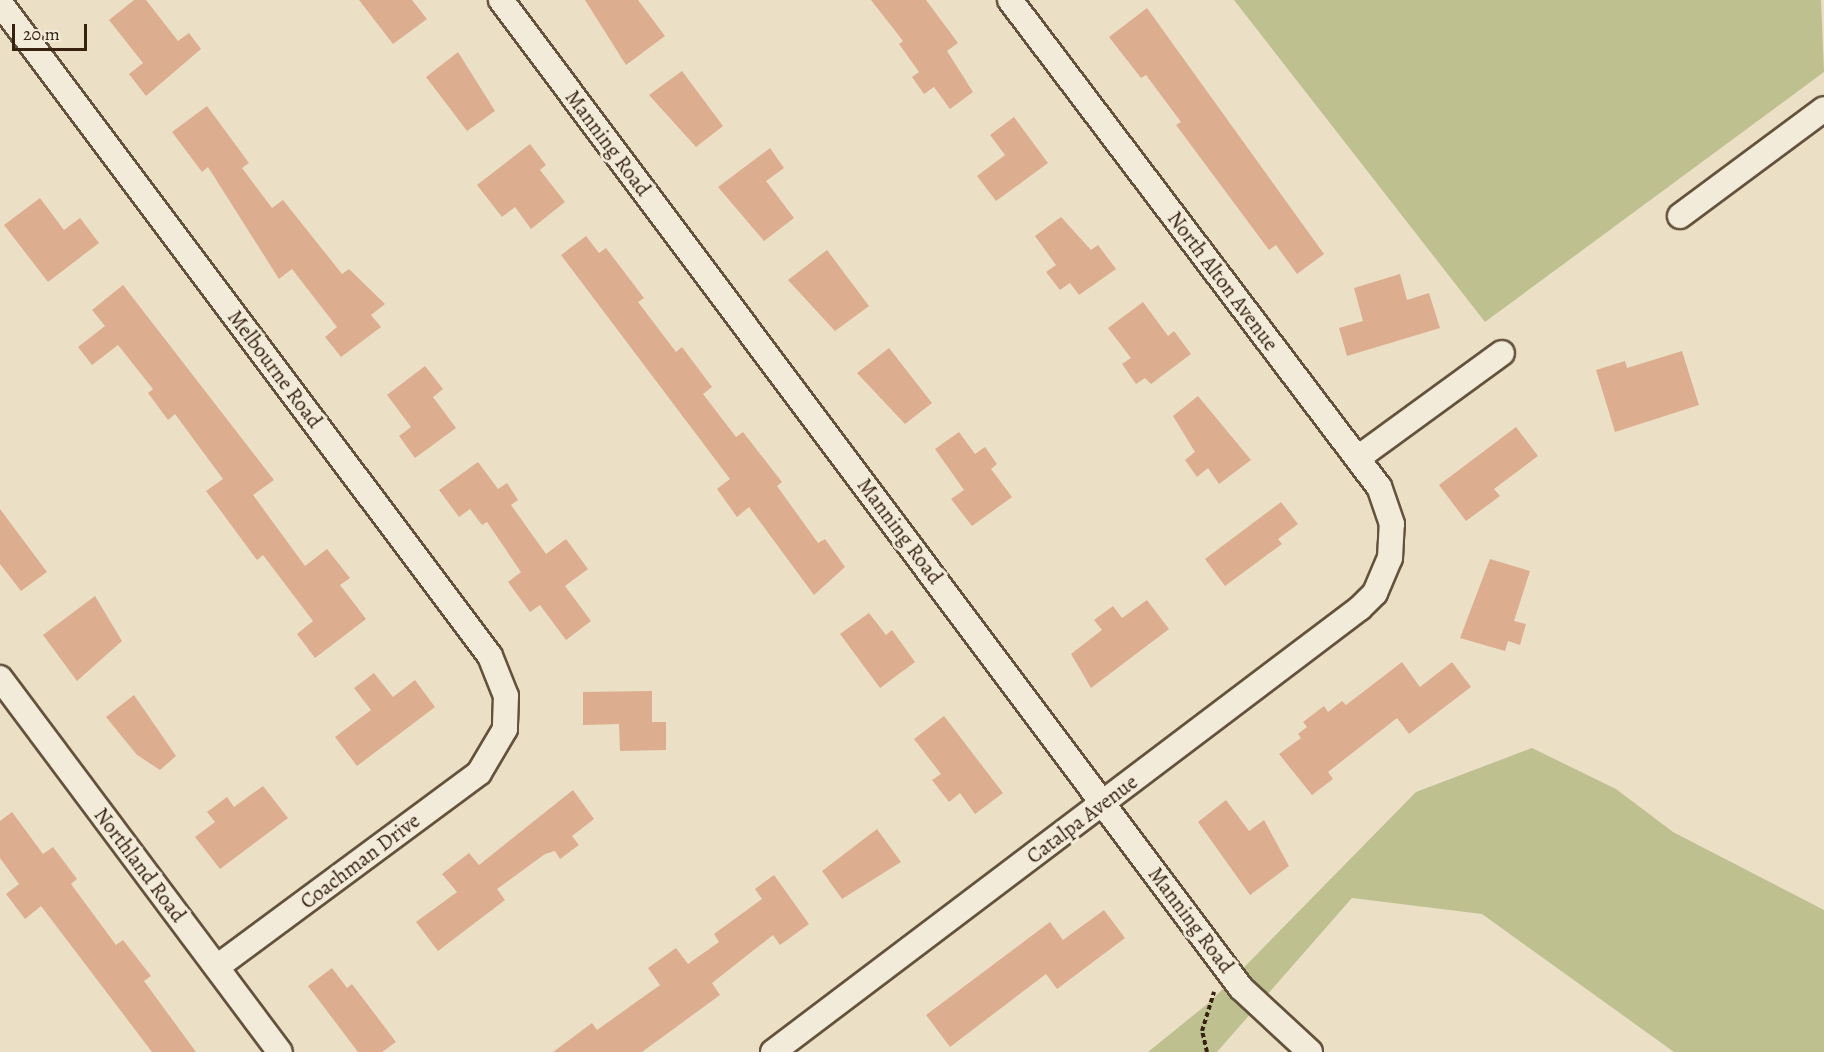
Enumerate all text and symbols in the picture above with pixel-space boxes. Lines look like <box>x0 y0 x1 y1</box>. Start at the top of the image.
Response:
scale bar <box>15 12 90 50</box>
text: 20 m <box>23 22 60 46</box>
street label: Manning Road <box>560 85 656 201</box>
street label: North Alton Avenue <box>1162 206 1284 356</box>
street label: Melbourne Road <box>222 305 328 433</box>
street label: Manning Road <box>852 473 948 589</box>
street label: Catalpa Avenue <box>1022 769 1142 869</box>
street label: Northland Road <box>89 803 191 927</box>
street label: Coachman Drive <box>295 808 425 914</box>
street label: Manning Road <box>1143 862 1239 978</box>

